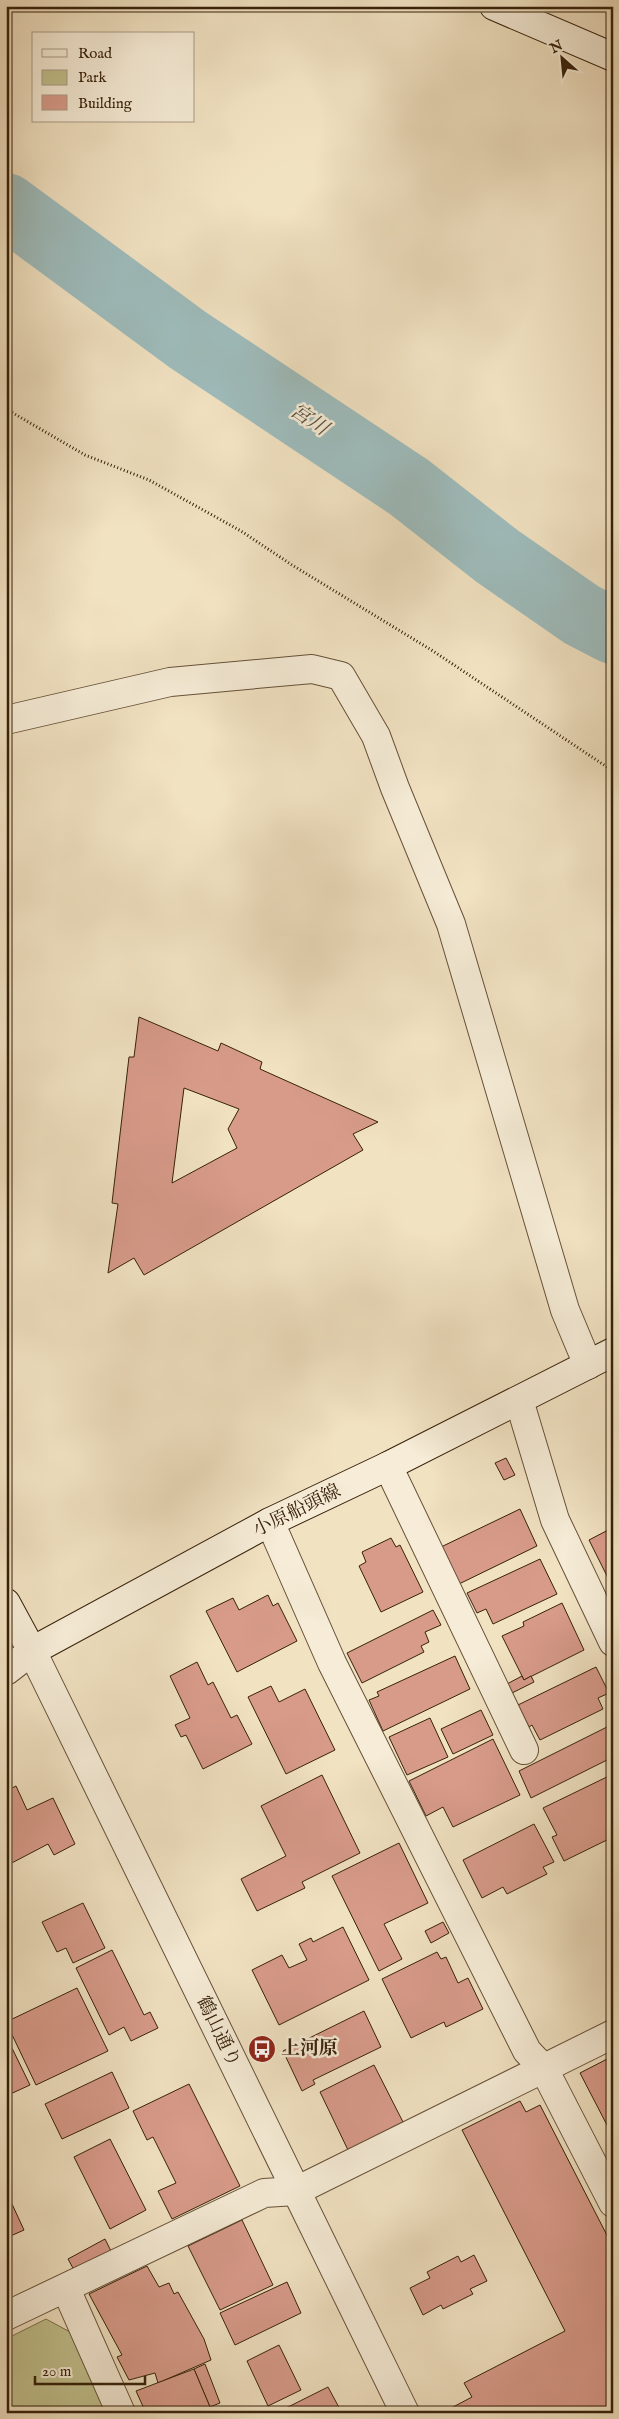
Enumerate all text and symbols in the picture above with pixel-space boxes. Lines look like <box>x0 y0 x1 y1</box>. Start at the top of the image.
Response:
legend <box>32 32 195 122</box>
north arrow <box>536 32 586 82</box>
text: N <box>546 37 566 59</box>
text: Road <box>78 44 113 63</box>
text: Park <box>78 68 108 87</box>
text: Building <box>78 94 133 113</box>
water label: 宮川 <box>285 398 334 443</box>
street label: 小原船頭線 <box>249 1479 345 1543</box>
street label: 鶴山通り <box>191 1993 245 2071</box>
bus stop icon: 上河原 <box>247 2034 277 2064</box>
place label: 上河原 <box>281 2037 338 2061</box>
scale bar <box>35 2354 145 2386</box>
text: 20 m <box>42 2362 72 2381</box>

